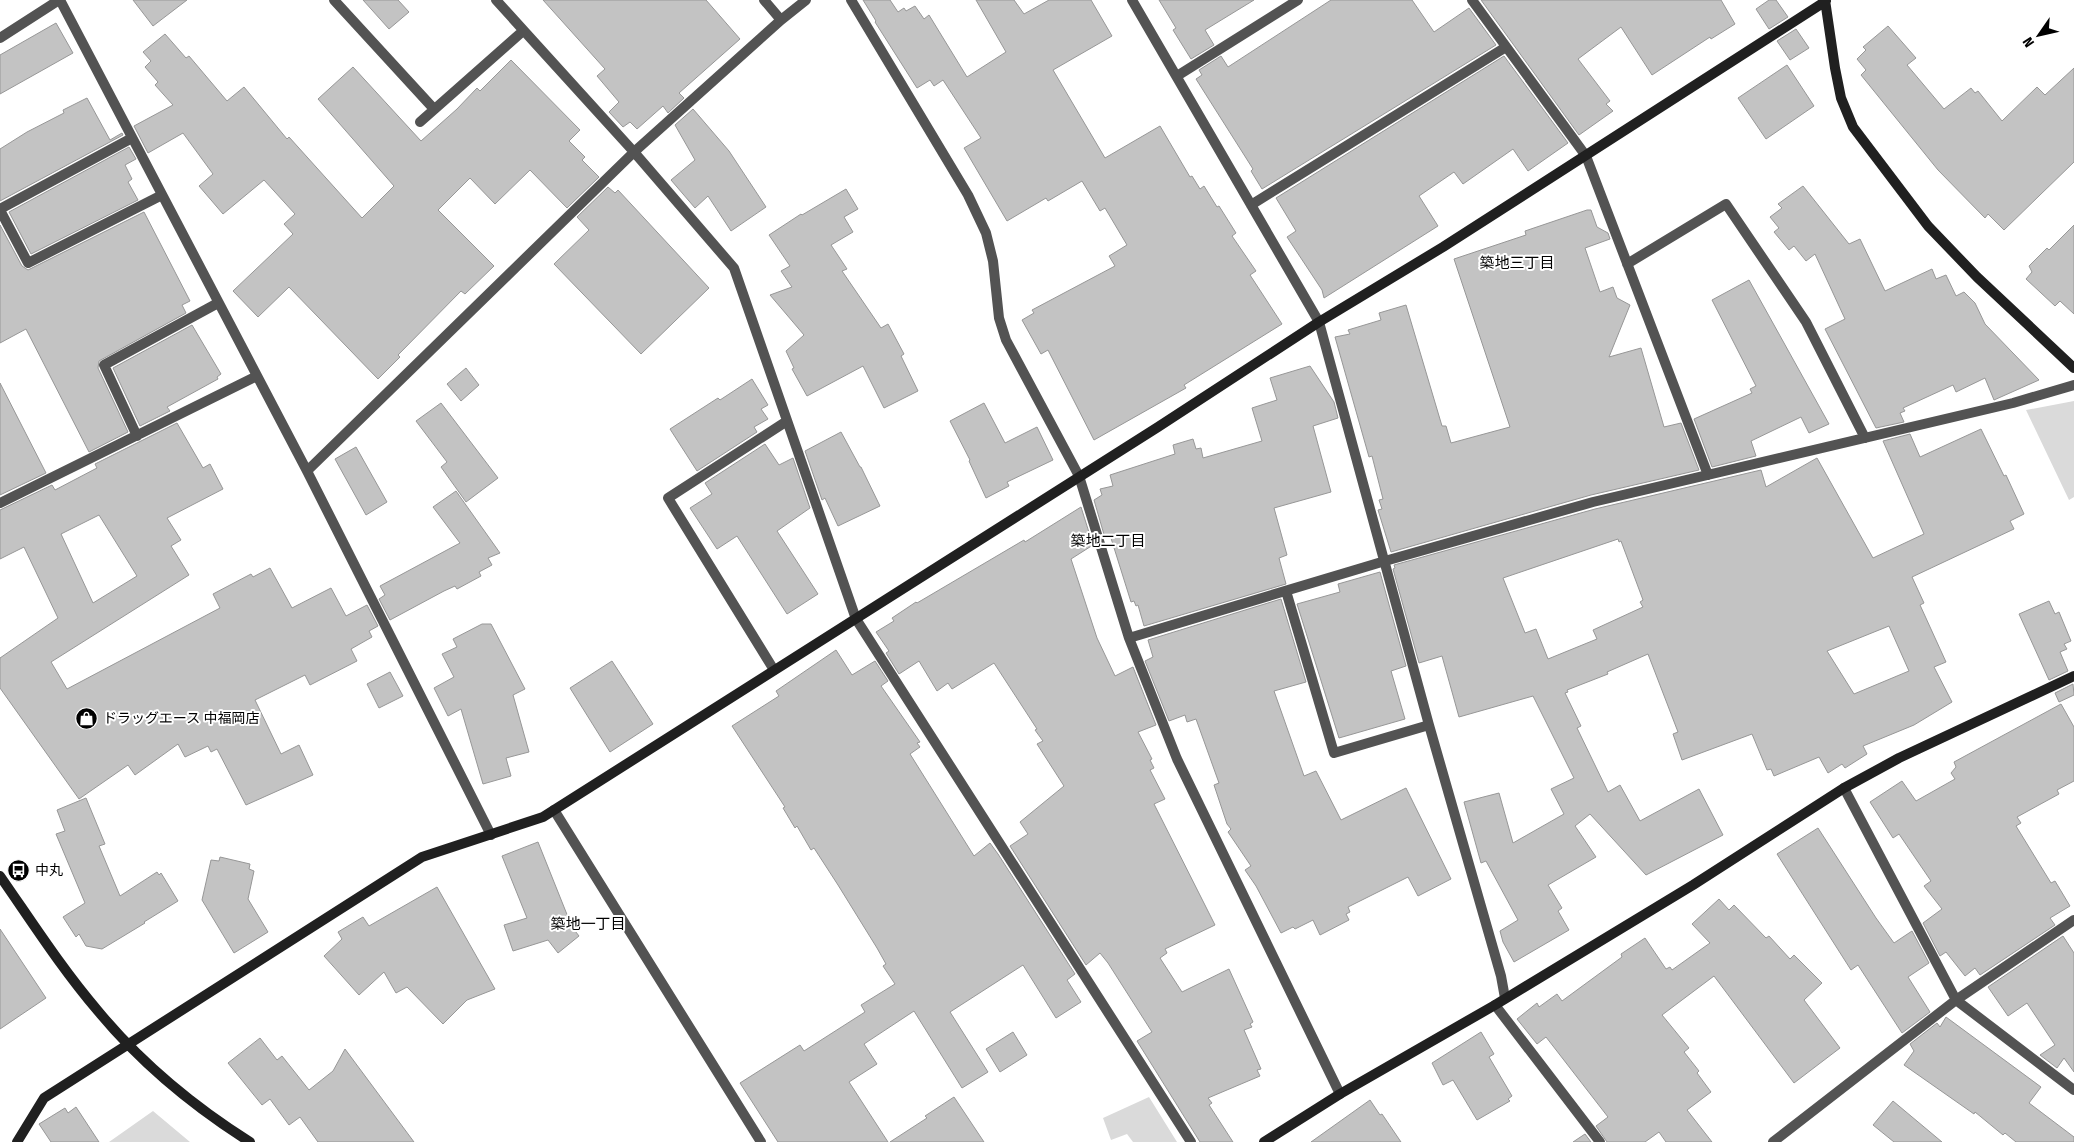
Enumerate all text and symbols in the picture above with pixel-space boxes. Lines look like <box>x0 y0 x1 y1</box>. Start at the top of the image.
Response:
north arrow <box>2014 10 2064 60</box>
text: N <box>2019 34 2038 50</box>
district label: 築地三丁目 <box>1479 254 1555 272</box>
district label: 築地二丁目 <box>1070 532 1146 550</box>
shop icon: ドラッグエース 中福岡店 <box>75 706 99 730</box>
place label: ドラッグエース 中福岡店 <box>103 710 260 727</box>
bus stop icon: 中丸 <box>7 858 31 882</box>
place label: 中丸 <box>35 862 63 879</box>
district label: 築地一丁目 <box>550 915 626 933</box>

